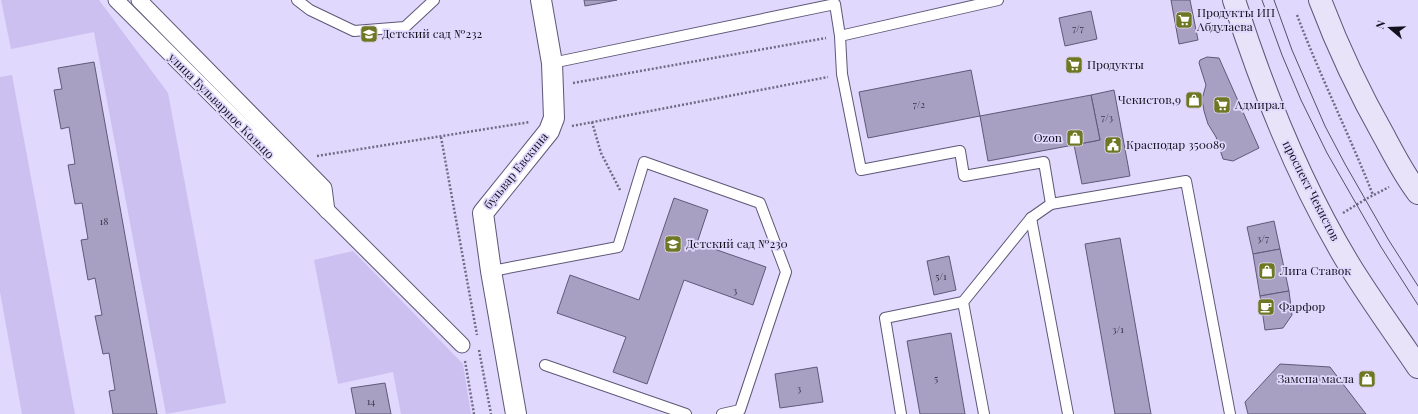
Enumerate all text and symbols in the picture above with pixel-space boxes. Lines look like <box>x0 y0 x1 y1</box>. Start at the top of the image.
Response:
place label: Продукты ИП Абдулаева <box>1196 4 1275 34</box>
north arrow <box>1370 8 1410 48</box>
supermarket icon: Продукты ИП Абдулаева <box>1174 10 1194 30</box>
text: N <box>1372 18 1388 31</box>
house number: 7/7 <box>1072 21 1084 35</box>
school or university icon: Детский сад №232 <box>359 24 379 44</box>
place label: Детский сад №232 <box>382 25 483 41</box>
street label: улица Бульварное Кольцо <box>165 48 278 162</box>
supermarket icon: Продукты <box>1064 55 1084 75</box>
place label: Продукты <box>1087 56 1144 72</box>
shop icon: Чекистов,9 <box>1184 90 1204 110</box>
place label: Чекистов,9 <box>1118 91 1181 107</box>
supermarket icon: Адмирал <box>1212 95 1232 115</box>
place label: Адмирал <box>1234 96 1285 112</box>
house number: 7/2 <box>913 97 925 111</box>
house number: 7/3 <box>1101 110 1113 124</box>
shop icon: Ozon <box>1065 128 1085 148</box>
street label: бульвар Евскина <box>479 129 551 212</box>
place label: Ozon <box>1034 129 1062 145</box>
public building icon: Краснодар 350089 <box>1103 135 1123 155</box>
place label: Краснодар 350089 <box>1126 136 1225 152</box>
street label: проспект Чекистов <box>1280 138 1344 244</box>
house number: 18 <box>100 214 108 228</box>
house number: 3/7 <box>1257 231 1269 245</box>
school or university icon: Детский сад №230 <box>663 234 683 254</box>
place label: Детский сад №230 <box>686 235 788 251</box>
shop icon: Лига Ставок <box>1257 261 1277 281</box>
place label: Лига Ставок <box>1279 262 1351 278</box>
house number: 5/1 <box>935 269 947 283</box>
house number: 3 <box>733 283 738 297</box>
cafe icon: Фарфор <box>1256 297 1276 317</box>
place label: Фарфор <box>1279 298 1325 314</box>
house number: 3/1 <box>1112 322 1124 336</box>
shop icon: Замена масла <box>1357 369 1377 389</box>
place label: Замена масла <box>1278 370 1354 386</box>
house number: 5 <box>934 371 938 385</box>
house number: 3 <box>797 381 802 395</box>
house number: 14 <box>367 394 375 408</box>

